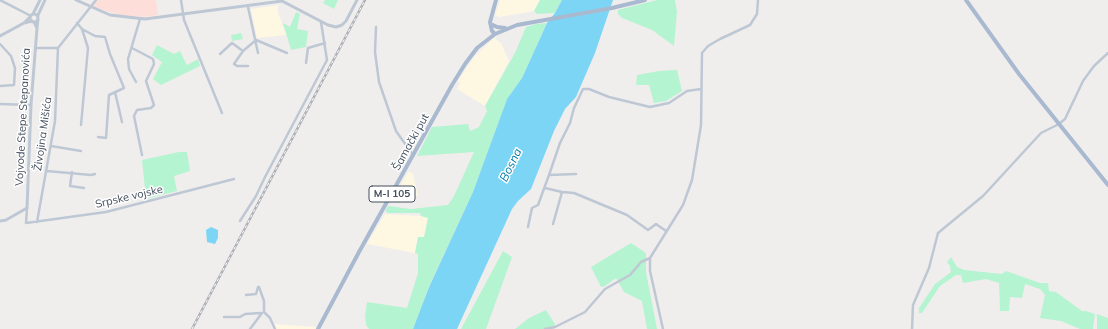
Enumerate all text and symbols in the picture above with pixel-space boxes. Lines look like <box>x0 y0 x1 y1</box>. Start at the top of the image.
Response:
street label: Vojvode Stepe Stepanovića <box>13 48 33 186</box>
street label: Živojina Mišića <box>31 96 55 172</box>
street label: Šamački put <box>390 111 432 173</box>
water label: Bosna <box>497 146 525 184</box>
street label: Srpske vojske <box>94 183 164 211</box>
road number: M-I 105 <box>369 186 415 202</box>

